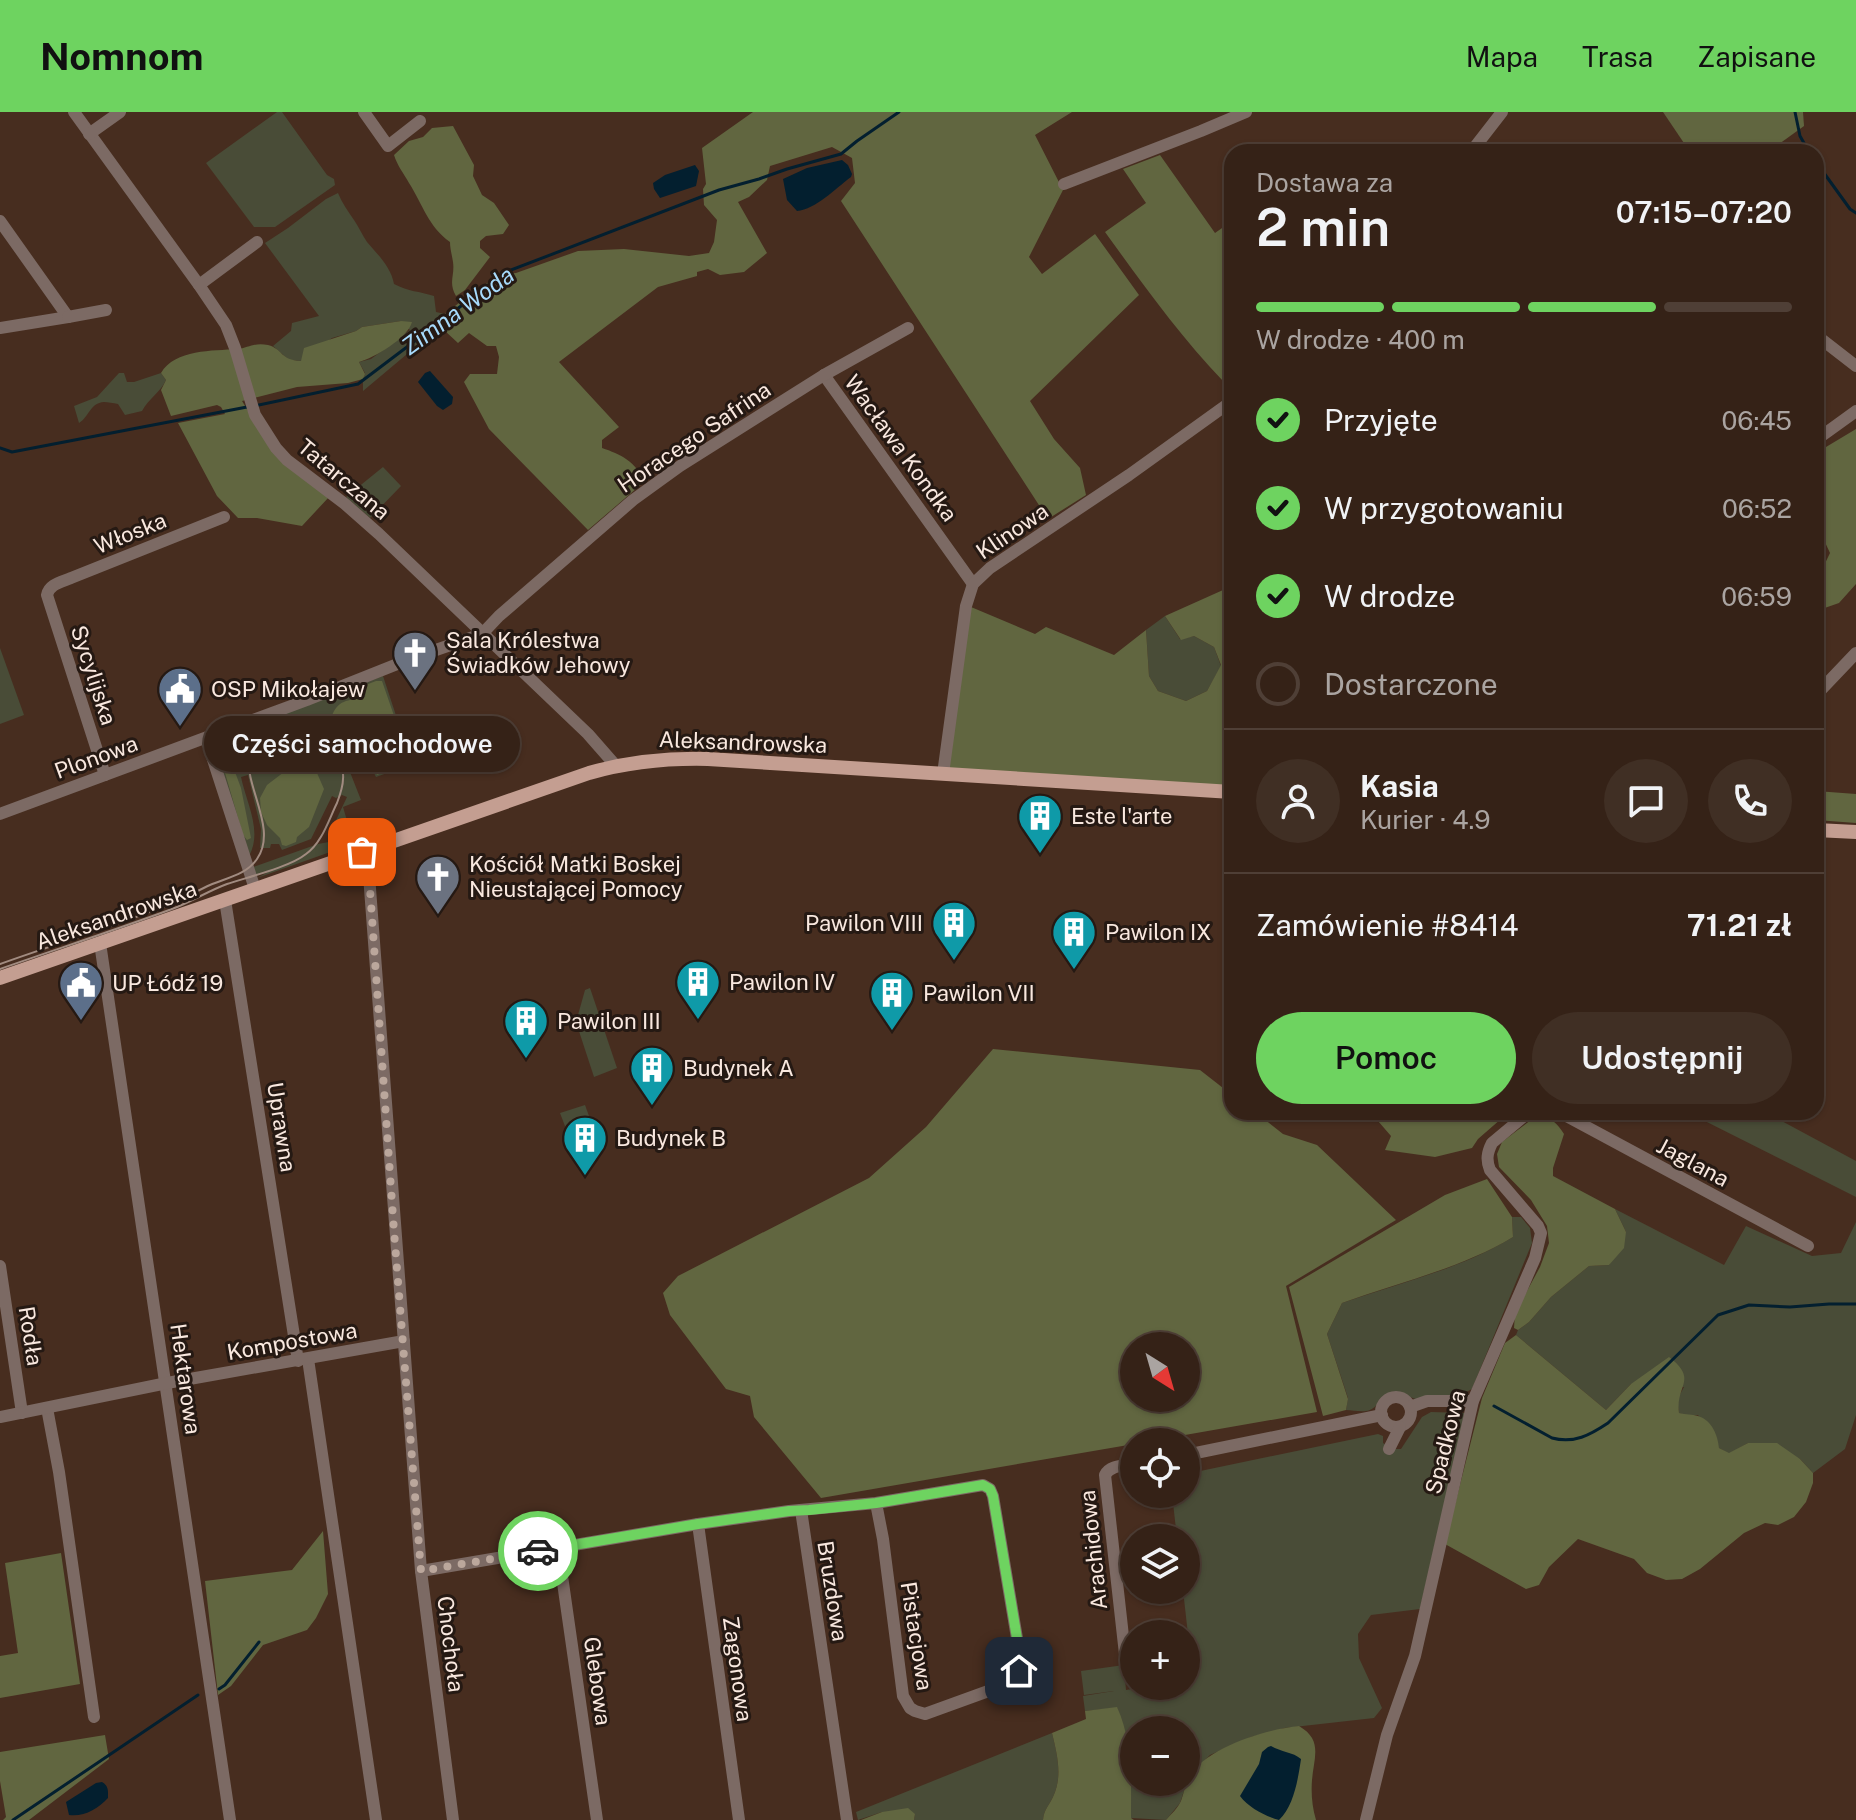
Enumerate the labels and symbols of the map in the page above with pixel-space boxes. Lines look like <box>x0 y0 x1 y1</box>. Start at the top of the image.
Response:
water label: Zimna Woda <box>396 260 519 360</box>
street label: Wacława Kondka <box>839 370 963 526</box>
street label: Horacego Safrina <box>613 376 775 498</box>
street label: Tatarczana <box>293 433 395 525</box>
street label: Klinowa <box>971 498 1053 564</box>
street label: Włoska <box>90 507 170 559</box>
street label: Sycylijska <box>66 622 122 728</box>
place label: Sala Królestwa Świadków Jehowy <box>446 627 631 678</box>
church icon: Sala Królestwa Świadków Jehowy <box>391 629 439 692</box>
public building icon: OSP Mikołajew <box>156 665 204 728</box>
place label: OSP Mikołajew <box>211 676 365 702</box>
callout: Części samochodowe <box>204 716 520 772</box>
street label: Aleksandrowska <box>658 726 828 758</box>
street label: Plonowa <box>51 730 141 784</box>
building icon: Este l'arte <box>1016 792 1064 855</box>
place label: Este l'arte <box>1071 803 1172 829</box>
pin <box>328 818 396 886</box>
place label: Kościół Matki Boskej Nieustającej Pomocy <box>469 851 683 902</box>
church icon: Kościół Matki Boskej Nieustającej Pomocy <box>414 853 462 916</box>
street label: Aleksandrowska <box>32 875 200 955</box>
building icon: Pawilon VIII <box>930 899 978 962</box>
building icon: Pawilon IX <box>1050 908 1098 971</box>
place label: Pawilon VIII <box>805 910 923 936</box>
place label: Pawilon IX <box>1105 919 1211 945</box>
building icon: Pawilon IV <box>674 958 722 1021</box>
public building icon: UP Łódź 19 <box>57 959 105 1022</box>
place label: Pawilon IV <box>729 969 835 995</box>
building icon: Pawilon VII <box>868 969 916 1032</box>
place label: UP Łódź 19 <box>112 970 223 996</box>
place label: Pawilon VII <box>923 980 1035 1006</box>
building icon: Pawilon III <box>502 997 550 1060</box>
place label: Pawilon III <box>557 1008 661 1034</box>
building icon: Budynek A <box>628 1044 676 1107</box>
place label: Budynek A <box>683 1055 794 1081</box>
street label: Uprawna <box>262 1080 302 1174</box>
building icon: Budynek B <box>561 1114 609 1177</box>
place label: Budynek B <box>616 1125 726 1151</box>
street label: Jaglana <box>1652 1132 1734 1192</box>
street label: Rodła <box>13 1304 49 1368</box>
street label: Kompostowa <box>225 1317 359 1365</box>
street label: Hektarowa <box>165 1322 207 1436</box>
north arrow <box>1120 1332 1200 1412</box>
street label: Spadkowa <box>1420 1387 1470 1497</box>
street label: Arachidowa <box>1074 1489 1112 1611</box>
courier <box>498 1511 578 1591</box>
street label: Bruzdowa <box>812 1539 854 1643</box>
street label: Pistacjowa <box>896 1580 938 1692</box>
street label: Chochoła <box>432 1594 470 1694</box>
street label: Zagonowa <box>718 1615 758 1723</box>
street label: Glebowa <box>579 1635 617 1727</box>
pin <box>985 1637 1053 1705</box>

